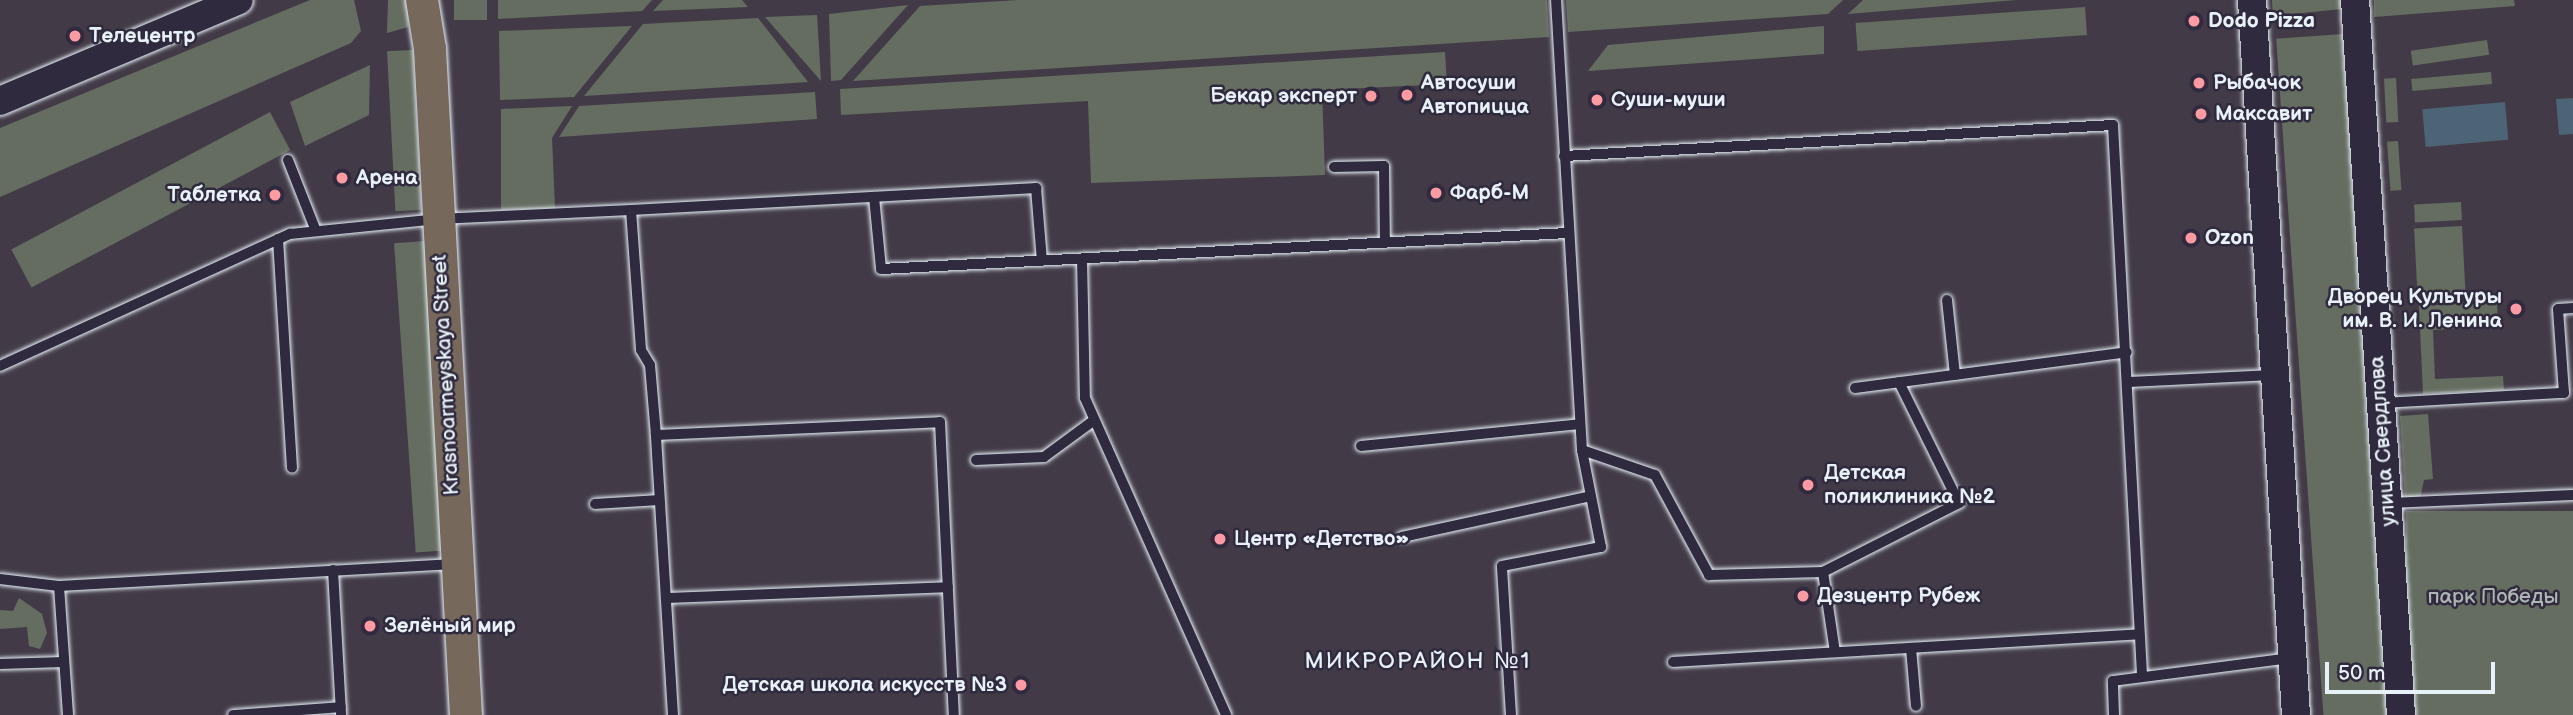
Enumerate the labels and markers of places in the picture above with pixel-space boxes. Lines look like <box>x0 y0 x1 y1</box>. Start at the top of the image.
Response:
place label: Dodo Pizza <box>2208 8 2315 34</box>
marker: Dodo Pizza <box>2186 13 2202 29</box>
place label: Телецентр <box>89 23 195 49</box>
marker: Телецентр <box>67 28 83 44</box>
place label: Автосуши Автопицца <box>1421 70 1529 120</box>
place label: Рыбачок <box>2213 70 2301 96</box>
marker: Рыбачок <box>2191 75 2207 91</box>
place label: Бекар эксперт <box>1210 83 1357 109</box>
marker: Автосуши Автопицца <box>1399 87 1415 103</box>
place label: Суши-муши <box>1611 87 1726 113</box>
marker: Бекар эксперт <box>1363 88 1379 104</box>
marker: Суши-муши <box>1589 92 1605 108</box>
place label: Максавит <box>2215 101 2312 127</box>
marker: Максавит <box>2193 106 2209 122</box>
place label: Арена <box>356 165 418 191</box>
marker: Арена <box>334 170 350 186</box>
place label: Фарб-М <box>1450 180 1529 206</box>
place label: Таблетка <box>167 182 261 208</box>
marker: Фарб-М <box>1428 185 1444 201</box>
marker: Таблетка <box>267 187 283 203</box>
place label: Ozon <box>2205 225 2254 251</box>
marker: Ozon <box>2183 230 2199 246</box>
place label: Дворец Культуры им. В. И. Ленина <box>2328 284 2502 334</box>
marker: Дворец Культуры им. В. И. Ленина <box>2508 301 2524 317</box>
place label: Детская поликлиника №2 <box>1824 460 1995 510</box>
marker: Детская поликлиника №2 <box>1798 475 1818 495</box>
place label: Центр «Детство» <box>1234 526 1409 552</box>
marker: Центр «Детство» <box>1212 531 1228 547</box>
place label: Дезцентр Рубеж <box>1817 583 1980 609</box>
marker: Дезцентр Рубеж <box>1795 588 1811 604</box>
place label: Зелёный мир <box>384 613 516 639</box>
marker: Зелёный мир <box>362 618 378 634</box>
place label: Детская школа искусств №3 <box>723 672 1007 698</box>
marker: Детская школа искусств №3 <box>1013 677 1029 693</box>

